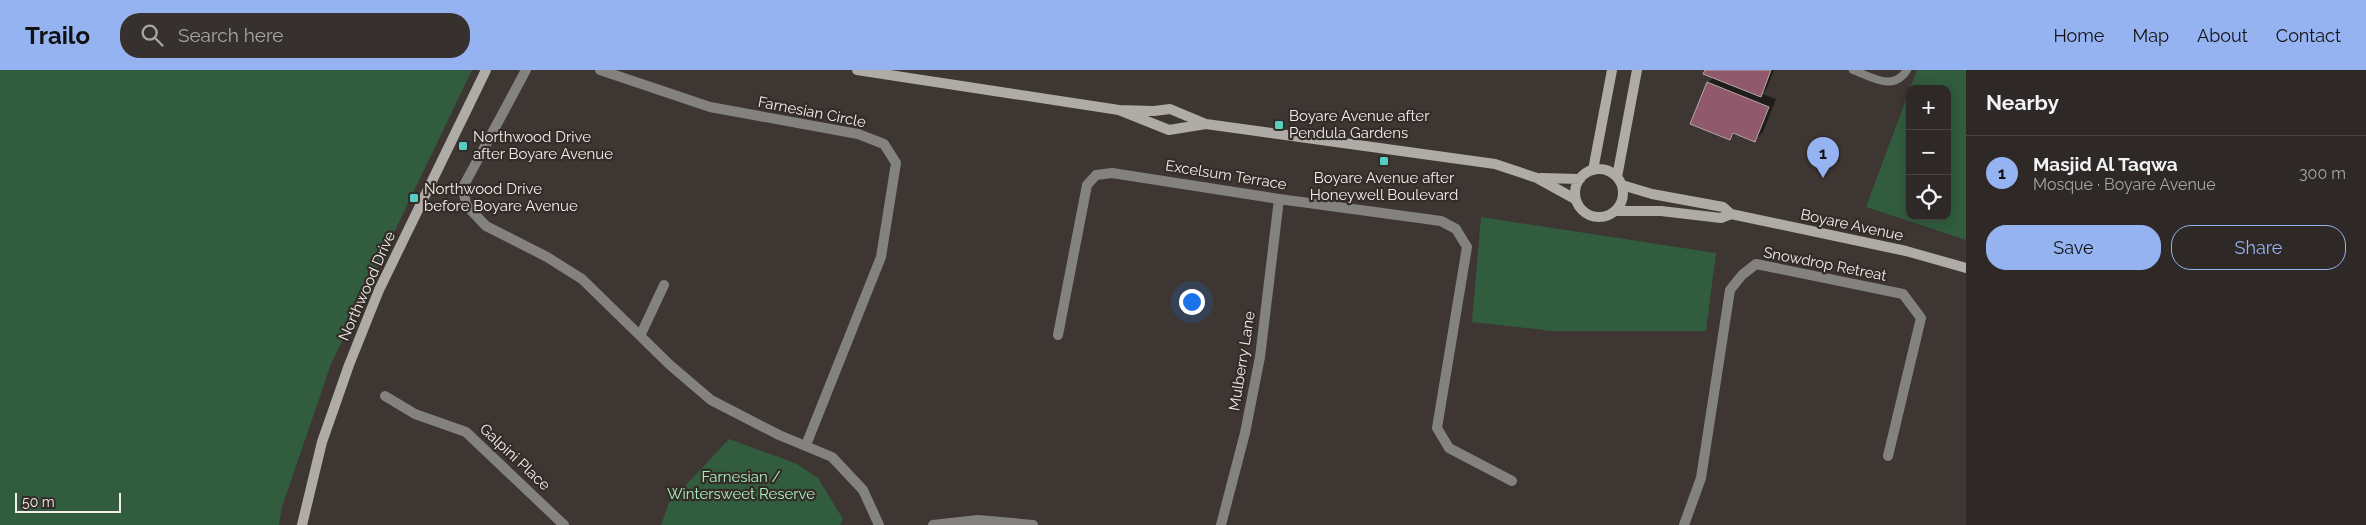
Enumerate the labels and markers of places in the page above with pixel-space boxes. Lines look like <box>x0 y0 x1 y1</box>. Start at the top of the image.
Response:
place label: Boyare Avenue after Pendula Gardens <box>1289 107 1430 142</box>
marker: Boyare Avenue after Pendula Gardens <box>1273 119 1285 131</box>
place label: Northwood Drive after Boyare Avenue <box>473 128 613 163</box>
pin: 1 <box>1807 137 1839 178</box>
marker: Northwood Drive after Boyare Avenue <box>457 140 469 152</box>
marker: Boyare Avenue after Honeywell Boulevard <box>1378 155 1390 167</box>
place label: Boyare Avenue after Honeywell Boulevard <box>1310 169 1458 204</box>
place label: Northwood Drive before Boyare Avenue <box>424 180 578 215</box>
marker: Northwood Drive before Boyare Avenue <box>408 192 420 204</box>

